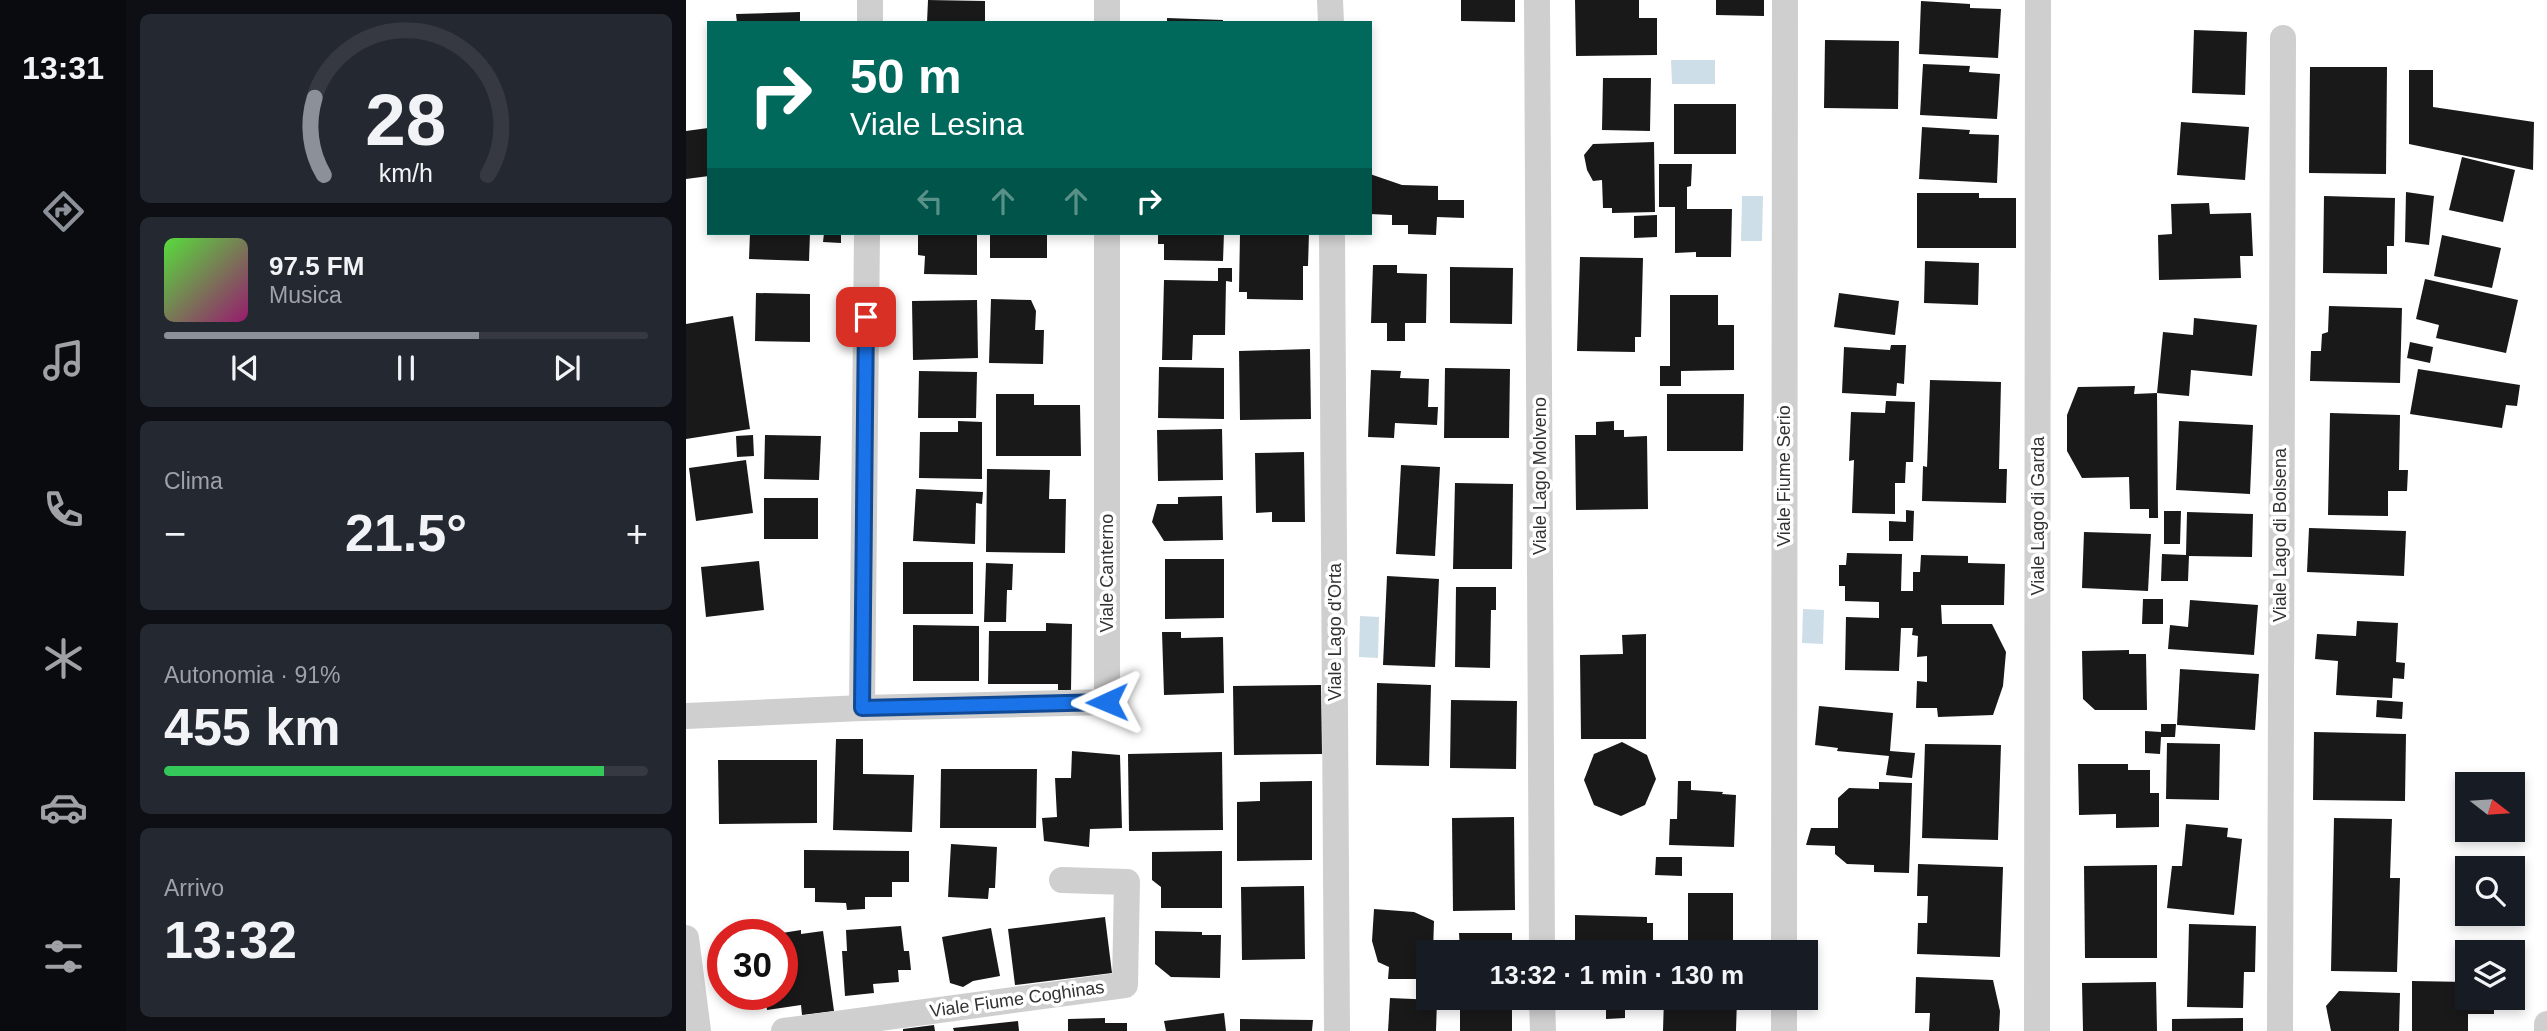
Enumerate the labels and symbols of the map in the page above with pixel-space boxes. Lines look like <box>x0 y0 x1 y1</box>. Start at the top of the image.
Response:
pin <box>836 287 896 347</box>
street label: Viale Lago Molveno <box>1530 397 1550 555</box>
street label: Viale Fiume Serio <box>1774 405 1794 547</box>
street label: Viale Lago di Garda <box>2028 436 2048 595</box>
street label: Viale Lago di Bolsena <box>2270 447 2290 622</box>
street label: Viale Canterno <box>1097 514 1117 632</box>
street label: Viale Lago d'Orta <box>1325 562 1345 701</box>
position arrow <box>1070 665 1144 739</box>
north arrow <box>2455 772 2525 842</box>
speed limit sign: 30 <box>707 919 798 1010</box>
street label: Viale Fiume Coghinas <box>929 977 1105 1021</box>

